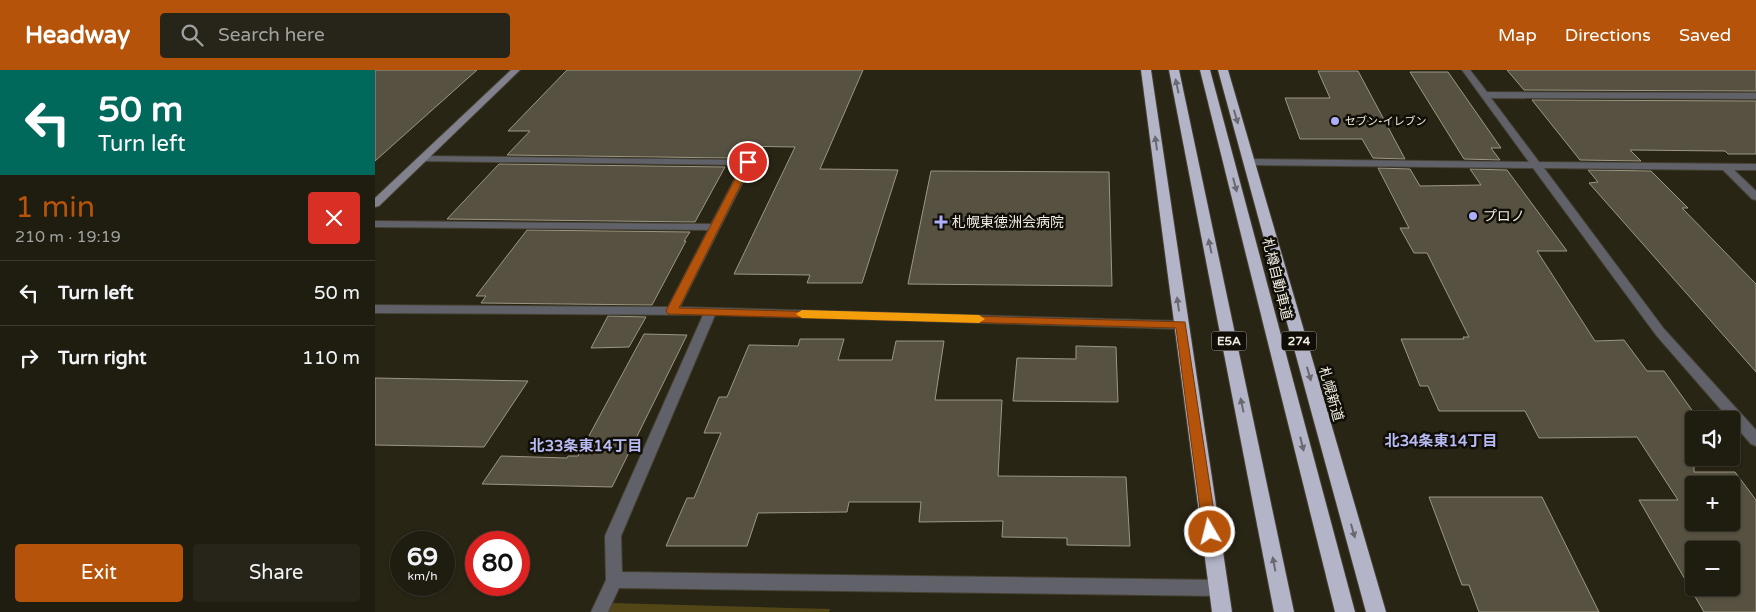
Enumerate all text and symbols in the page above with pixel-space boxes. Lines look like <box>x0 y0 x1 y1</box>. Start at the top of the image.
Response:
search box <box>160 13 510 58</box>
text: Headway <box>25 21 130 50</box>
icon: search <box>178 21 206 49</box>
text: Search here <box>218 24 325 46</box>
text: Map <box>1498 24 1537 46</box>
text: Directions <box>1565 24 1651 46</box>
text: Saved <box>1679 24 1731 46</box>
one-way arrow <box>1173 79 1181 94</box>
text: 50 m <box>98 89 183 131</box>
icon: left <box>15 90 80 155</box>
one-way arrow <box>1232 109 1240 124</box>
marker: セブン-イレブン <box>1329 115 1341 127</box>
place label: セブン-イレブン <box>1345 115 1427 128</box>
text: Turn left <box>98 131 186 157</box>
one-way arrow <box>1152 135 1160 151</box>
pin <box>727 141 769 183</box>
icon: arrive <box>734 148 762 176</box>
one-way arrow <box>1232 177 1240 192</box>
text: 1 min <box>15 189 95 226</box>
button: close <box>308 192 360 244</box>
place label: プロノ <box>1483 208 1525 225</box>
marker: プロノ <box>1467 210 1479 222</box>
place label: 札幌東徳洲会病院 <box>952 214 1064 231</box>
marker: 札幌東徳洲会病院 <box>934 215 948 229</box>
text: 210 m · 19:19 <box>15 227 121 247</box>
street label: 札樽自動車道 <box>1259 236 1295 322</box>
one-way arrow <box>1206 238 1214 253</box>
icon: left <box>15 279 43 307</box>
text: Turn left <box>58 282 134 304</box>
text: 50 m <box>314 282 360 304</box>
one-way arrow <box>1174 296 1182 312</box>
road number: E5A <box>1211 332 1247 350</box>
road number: 274 <box>1281 332 1317 350</box>
icon: right <box>15 344 43 372</box>
text: Turn right <box>58 347 146 369</box>
text: 110 m <box>302 347 360 369</box>
street label: 札幌新道 <box>1315 365 1347 423</box>
one-way arrow <box>1305 367 1313 382</box>
one-way arrow <box>1238 396 1246 412</box>
map controls <box>1685 411 1740 596</box>
button: sound <box>1685 411 1740 466</box>
district label: 北34条東14丁目 <box>1385 432 1497 450</box>
one-way arrow <box>1298 436 1306 451</box>
district label: 北33条東14丁目 <box>530 437 642 455</box>
button: + <box>1685 476 1740 531</box>
position arrow <box>1183 505 1235 557</box>
one-way arrow <box>1349 523 1357 538</box>
speed limit sign: 80 <box>465 531 530 596</box>
button: − <box>1685 541 1740 596</box>
text: 69 <box>407 542 438 572</box>
button: Exit <box>15 544 183 602</box>
button: Share <box>193 544 360 602</box>
one-way arrow <box>1270 556 1278 572</box>
text: km/h <box>407 569 438 583</box>

